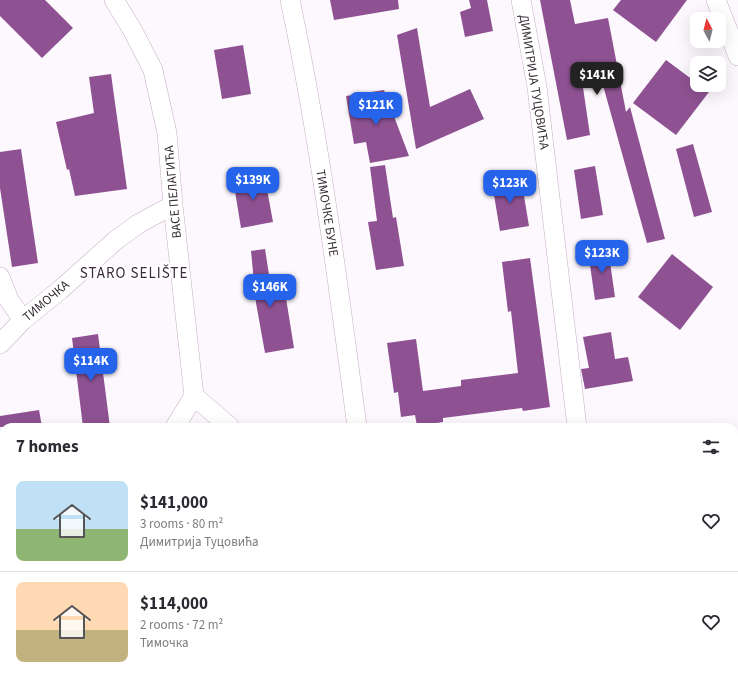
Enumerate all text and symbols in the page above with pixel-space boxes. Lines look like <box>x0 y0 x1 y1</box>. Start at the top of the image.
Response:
north arrow <box>690 12 726 48</box>
map controls <box>690 12 726 92</box>
street label: ДИМИТРИЈА ТУЦОВИЋА <box>514 13 554 152</box>
button: layers <box>690 56 726 92</box>
pin: $141K <box>569 62 625 96</box>
text: $141K <box>579 66 615 84</box>
pin: $121K <box>348 92 404 126</box>
text: $121K <box>358 96 394 114</box>
street label: ВАСЕ ПЕЛАГИЋА <box>160 144 186 239</box>
pin: $139K <box>225 167 281 201</box>
street label: ТИМОЧКЕ БУНЕ <box>311 168 343 258</box>
pin: $123K <box>482 170 538 204</box>
text: $139K <box>235 171 271 189</box>
text: $123K <box>492 174 528 192</box>
pin: $123K <box>574 240 630 274</box>
text: $123K <box>584 244 620 262</box>
district label: STARO SELIŠTE <box>80 263 188 284</box>
pin: $146K <box>242 274 298 308</box>
street label: ТИМОЧКА <box>19 276 74 326</box>
text: $146K <box>252 278 288 296</box>
pin: $114K <box>63 348 119 382</box>
text: $114K <box>73 352 109 370</box>
text: 7 homes <box>16 435 78 459</box>
icon: filters <box>700 436 722 458</box>
text: $141,000 <box>140 491 208 515</box>
icon: home <box>48 497 96 545</box>
icon: heart <box>700 510 722 532</box>
text: 3 rooms · 80 m² <box>140 515 223 533</box>
text: Димитрија Туцовића <box>140 533 259 551</box>
text: $114,000 <box>140 592 208 616</box>
icon: home <box>48 598 96 646</box>
icon: heart <box>700 611 722 633</box>
text: 2 rooms · 72 m² <box>140 616 223 634</box>
text: Тимочка <box>140 634 189 652</box>

